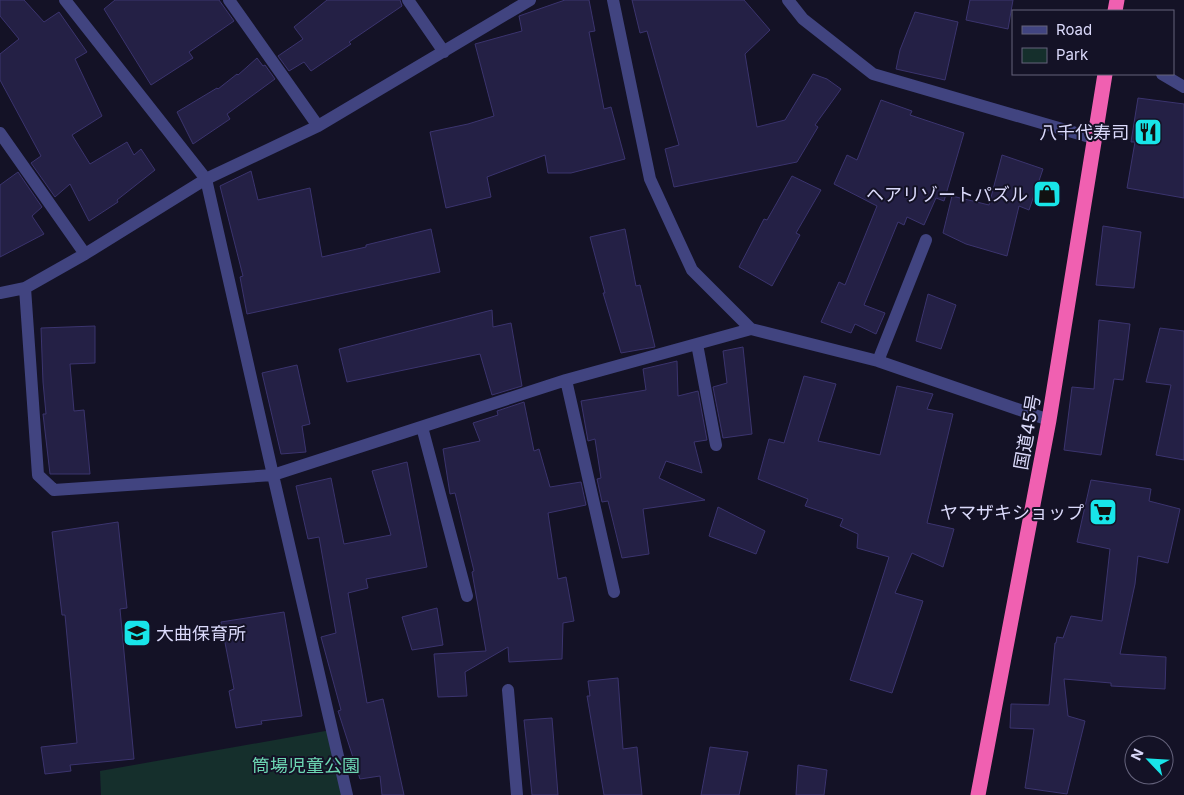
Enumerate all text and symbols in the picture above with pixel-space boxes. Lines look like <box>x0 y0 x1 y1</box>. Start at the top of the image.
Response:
legend <box>1012 10 1174 75</box>
text: Road <box>1056 20 1092 39</box>
text: Park <box>1056 45 1089 64</box>
restaurant icon: 八千代寿司 <box>1133 117 1163 147</box>
place label: 八千代寿司 <box>1039 122 1129 143</box>
shop icon: ヘアリゾートパズル <box>1032 179 1062 209</box>
place label: ヘアリゾートパズル <box>866 184 1028 205</box>
street label: 国道45号 <box>1010 392 1044 472</box>
supermarket icon: ヤマザキショップ <box>1088 497 1118 527</box>
place label: ヤマザキショップ <box>940 502 1084 523</box>
school or university icon: 大曲保育所 <box>122 618 152 648</box>
place label: 大曲保育所 <box>156 623 246 644</box>
north arrow <box>1124 735 1174 785</box>
text: N <box>1127 746 1147 763</box>
park label: 筒場児童公園 <box>252 755 360 776</box>

